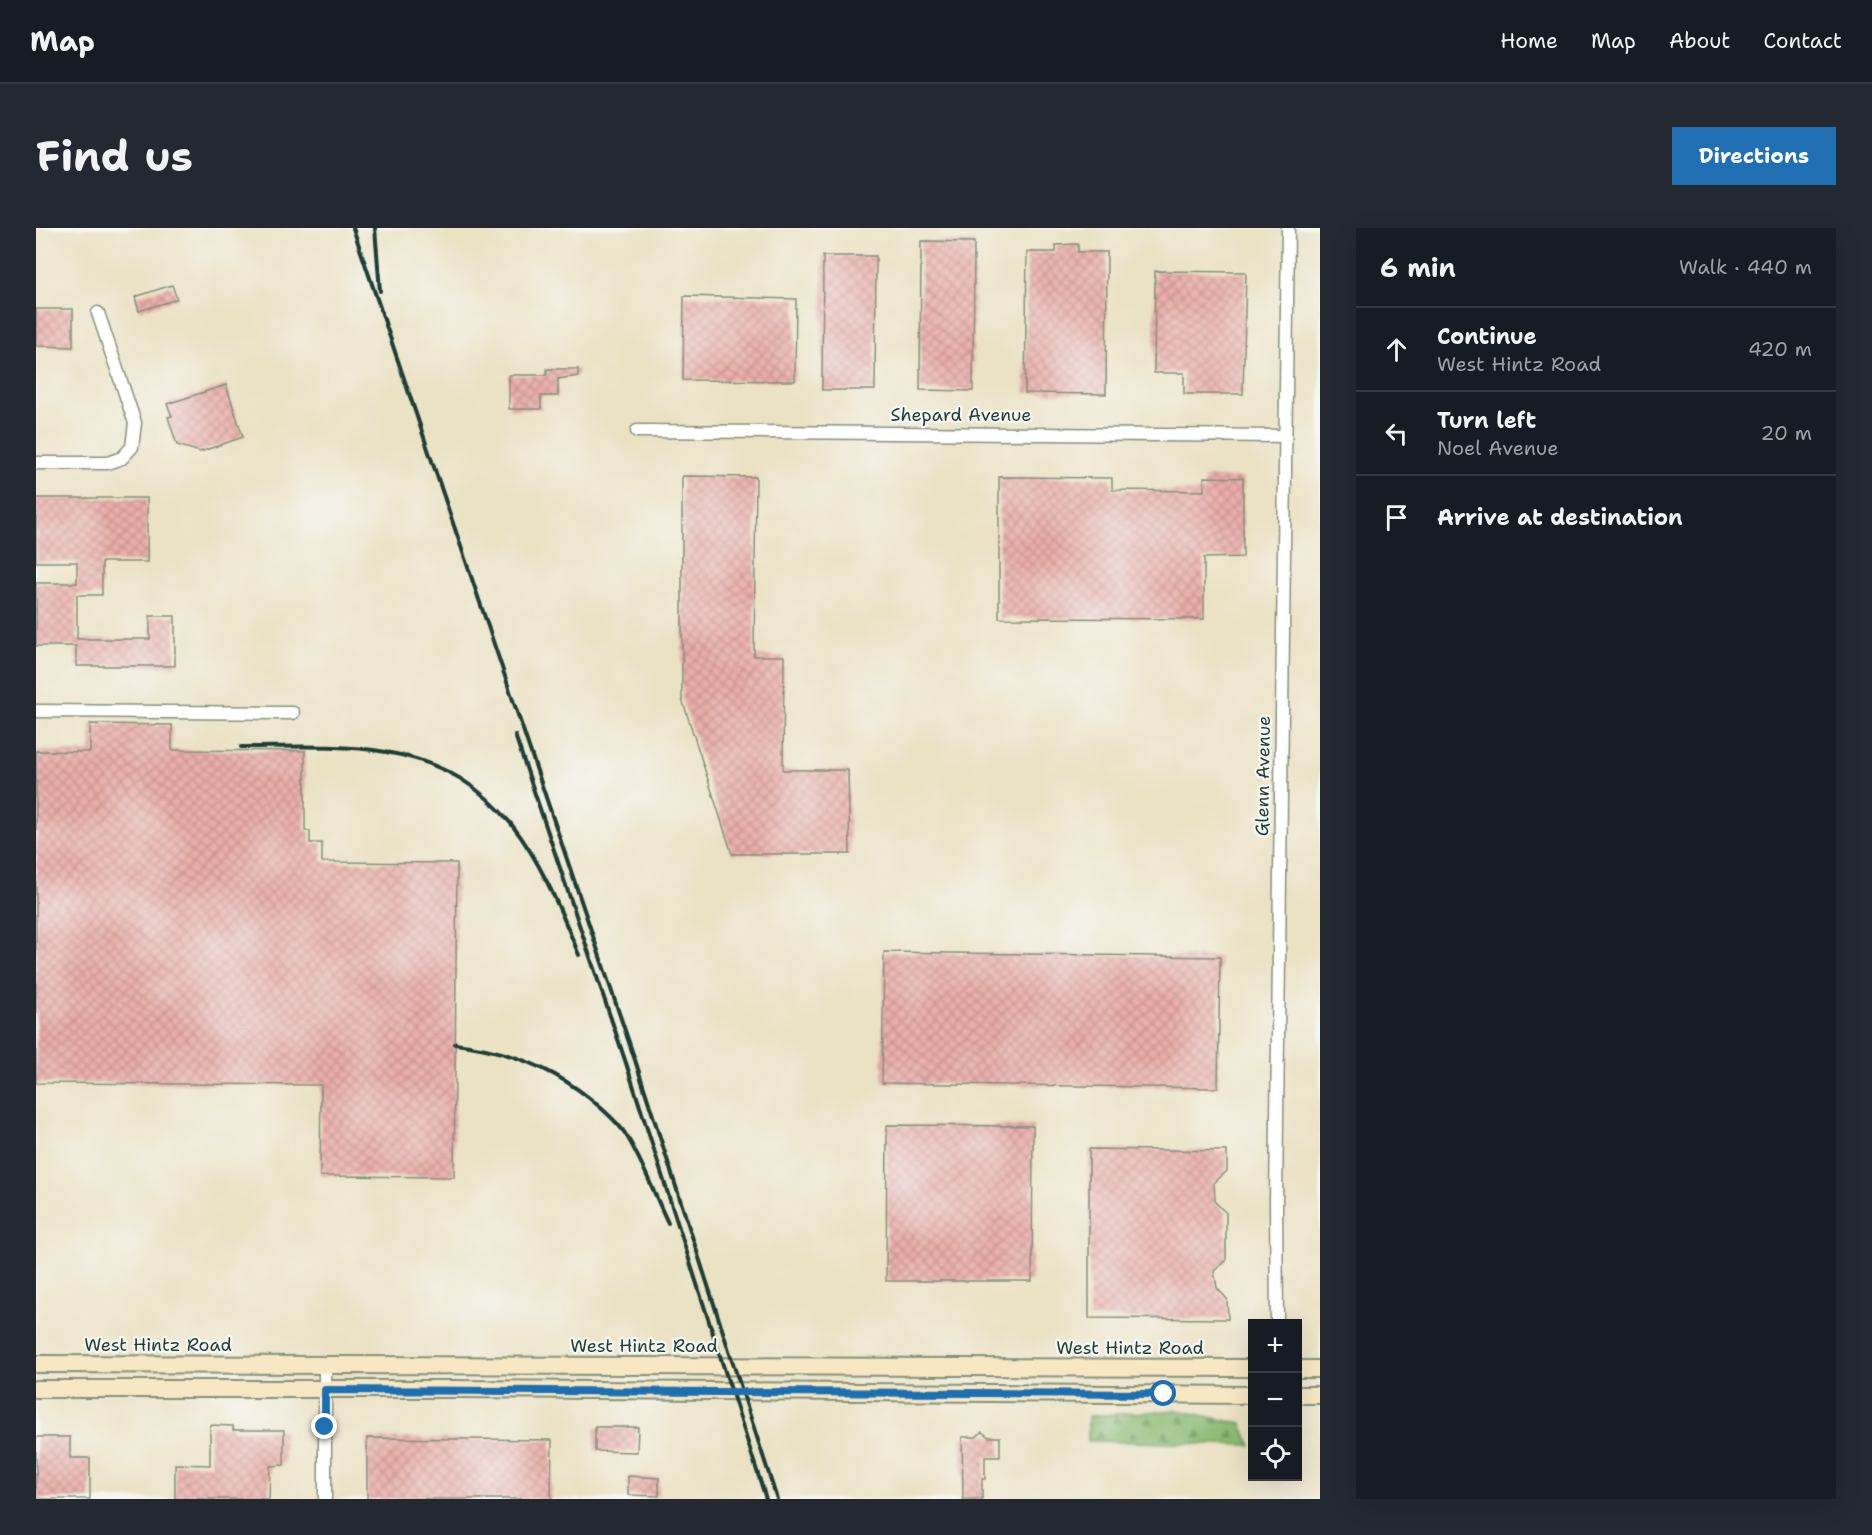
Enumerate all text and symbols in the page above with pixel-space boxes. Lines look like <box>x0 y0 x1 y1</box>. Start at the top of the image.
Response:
text: Map <box>30 22 95 60</box>
text: Home <box>1500 27 1558 55</box>
text: Map <box>1591 27 1636 55</box>
text: About <box>1669 27 1730 55</box>
text: Contact <box>1763 27 1842 55</box>
button: Directions <box>1672 127 1836 185</box>
text: Find us <box>36 128 193 184</box>
text: 6 min <box>1380 250 1456 285</box>
text: Walk · 440 m <box>1679 254 1812 280</box>
text: Continue <box>1437 322 1537 351</box>
icon: ahead <box>1380 333 1413 366</box>
text: 420 m <box>1748 336 1812 362</box>
text: West Hintz Road <box>1437 351 1601 377</box>
street label: Shepard Avenue <box>891 403 1031 427</box>
text: Turn left <box>1437 406 1536 435</box>
icon: left <box>1380 417 1413 450</box>
text: 20 m <box>1761 420 1812 446</box>
text: Noel Avenue <box>1437 435 1559 461</box>
icon: arrive <box>1380 501 1413 534</box>
text: Arrive at destination <box>1437 503 1683 532</box>
street label: Glenn Avenue <box>1250 716 1276 836</box>
map controls <box>1248 1319 1302 1481</box>
button: + <box>1248 1319 1302 1373</box>
street label: West Hintz Road <box>84 1333 232 1357</box>
street label: West Hintz Road <box>570 1334 718 1358</box>
street label: West Hintz Road <box>1056 1336 1204 1360</box>
button: − <box>1248 1373 1302 1427</box>
route start <box>1150 1380 1176 1406</box>
route end <box>311 1413 337 1439</box>
button: locate <box>1248 1427 1302 1481</box>

